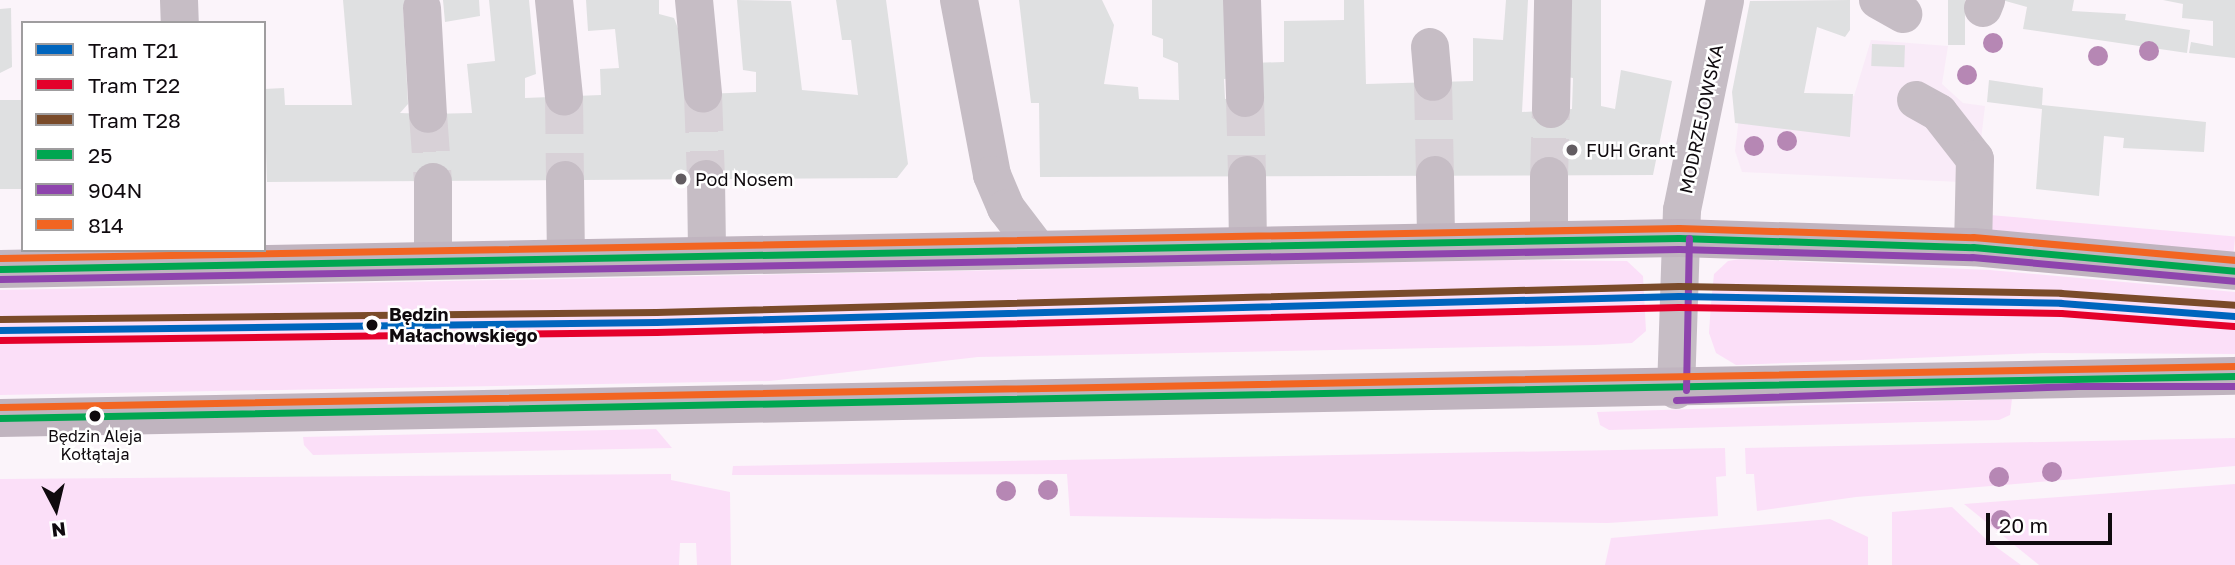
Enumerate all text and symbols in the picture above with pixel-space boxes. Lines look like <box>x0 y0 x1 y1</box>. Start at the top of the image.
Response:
legend <box>21 21 266 252</box>
text: Tram T21 <box>88 37 178 63</box>
street label: MODRZEJOWSKA <box>1675 42 1727 196</box>
text: Tram T22 <box>88 72 180 98</box>
text: Tram T28 <box>88 107 181 133</box>
place label: FUH Grant <box>1586 139 1676 161</box>
text: 25 <box>88 142 112 168</box>
marker: FUH Grant <box>1564 142 1580 158</box>
place label: Pod Nosem <box>695 168 793 190</box>
marker: Pod Nosem <box>673 171 689 187</box>
text: 904N <box>88 177 143 203</box>
text: 814 <box>88 212 124 238</box>
place label: Będzin Małachowskiego <box>389 304 537 346</box>
marker: Będzin Małachowskiego <box>361 314 383 336</box>
marker: Będzin Aleja Kołłątaja <box>88 409 102 423</box>
place label: Będzin Aleja Kołłątaja <box>48 426 142 464</box>
north arrow <box>21 474 91 544</box>
scale bar <box>1990 498 2116 542</box>
text: 20 m <box>1999 512 2048 538</box>
text: N <box>50 518 67 543</box>

